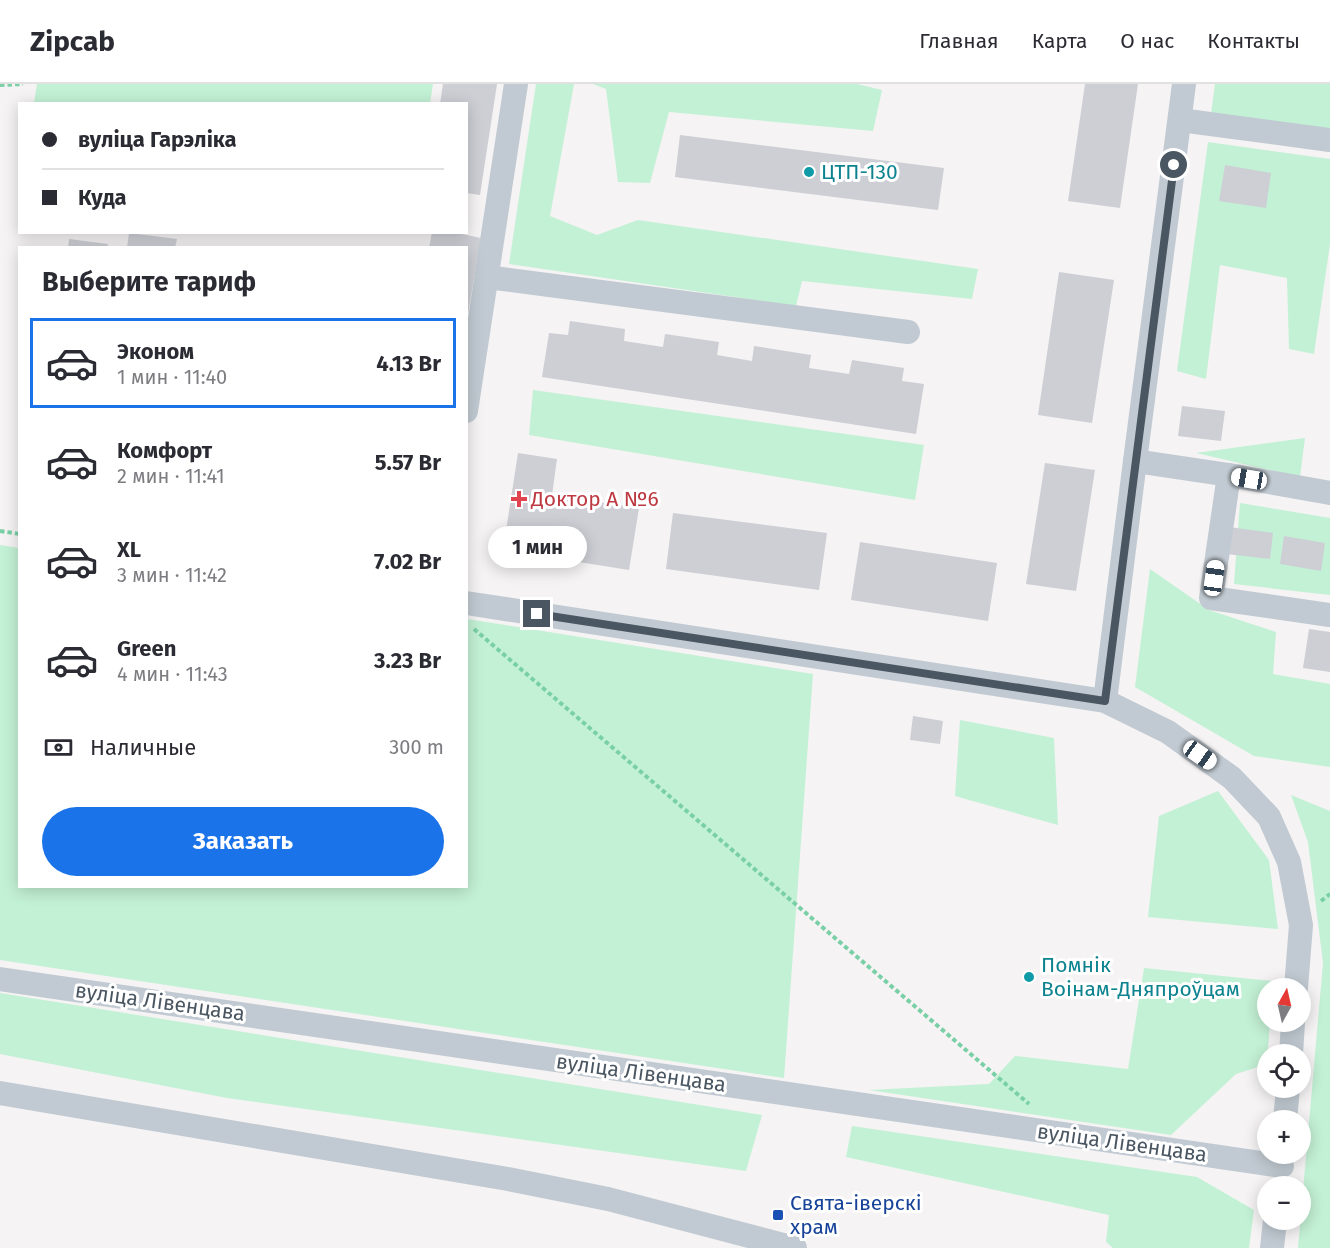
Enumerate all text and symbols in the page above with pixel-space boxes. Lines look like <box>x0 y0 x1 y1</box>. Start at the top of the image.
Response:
text: Zipcab <box>30 25 115 58</box>
text: Главная <box>919 28 999 54</box>
text: Карта <box>1032 28 1087 54</box>
text: О нас <box>1120 28 1174 54</box>
text: Контакты <box>1207 28 1300 54</box>
text: вуліца Гарэліка <box>78 126 237 153</box>
route start <box>1160 151 1187 178</box>
place label: ЦТП-130 <box>821 159 898 185</box>
marker: ЦТП-130 <box>802 165 816 179</box>
text: Куда <box>78 184 127 211</box>
text: Выберите тариф <box>42 266 256 298</box>
icon: car <box>45 336 99 390</box>
text: Эконом <box>117 338 194 365</box>
text: 4.13 Br <box>376 350 441 377</box>
text: 1 мин · 11:40 <box>117 365 227 389</box>
icon: car <box>45 435 99 489</box>
text: Комфорт <box>117 437 212 464</box>
text: 5.57 Br <box>375 449 441 476</box>
text: 2 мин · 11:41 <box>117 464 225 488</box>
car <box>1230 467 1268 491</box>
place label: Доктор А №6 <box>530 486 659 512</box>
marker: Доктор А №6 <box>512 492 526 506</box>
callout: 1 мин <box>488 527 586 569</box>
icon: car <box>45 534 99 588</box>
text: 1 мин <box>512 535 563 559</box>
text: XL <box>117 536 141 563</box>
text: 7.02 Br <box>374 548 441 575</box>
car <box>1203 559 1225 597</box>
text: 3 мин · 11:42 <box>117 563 227 587</box>
route end <box>523 600 550 627</box>
icon: car <box>45 633 99 687</box>
text: Green <box>117 635 176 662</box>
text: 3.23 Br <box>374 647 441 674</box>
text: 4 мин · 11:43 <box>117 662 228 686</box>
icon: cash <box>42 731 75 764</box>
text: Наличные <box>90 734 196 761</box>
text: 300 m <box>389 735 444 759</box>
car <box>1180 737 1220 773</box>
button: Заказать <box>42 807 444 876</box>
place label: Помнік Воінам-Дняпроўцам <box>1041 952 1240 1002</box>
marker: Помнік Воінам-Дняпроўцам <box>1022 970 1036 984</box>
street label: вуліца Лівенцава <box>73 977 247 1027</box>
north arrow <box>1257 978 1311 1032</box>
map controls <box>1257 978 1311 1230</box>
button: locate <box>1257 1044 1311 1098</box>
street label: вуліца Лівенцава <box>554 1048 728 1098</box>
button: + <box>1257 1110 1311 1164</box>
street label: вуліца Лівенцава <box>1035 1118 1209 1168</box>
button: − <box>1257 1176 1311 1230</box>
place label: Свята-іверскі храм <box>790 1190 922 1240</box>
marker: Свята-іверскі храм <box>771 1208 785 1222</box>

